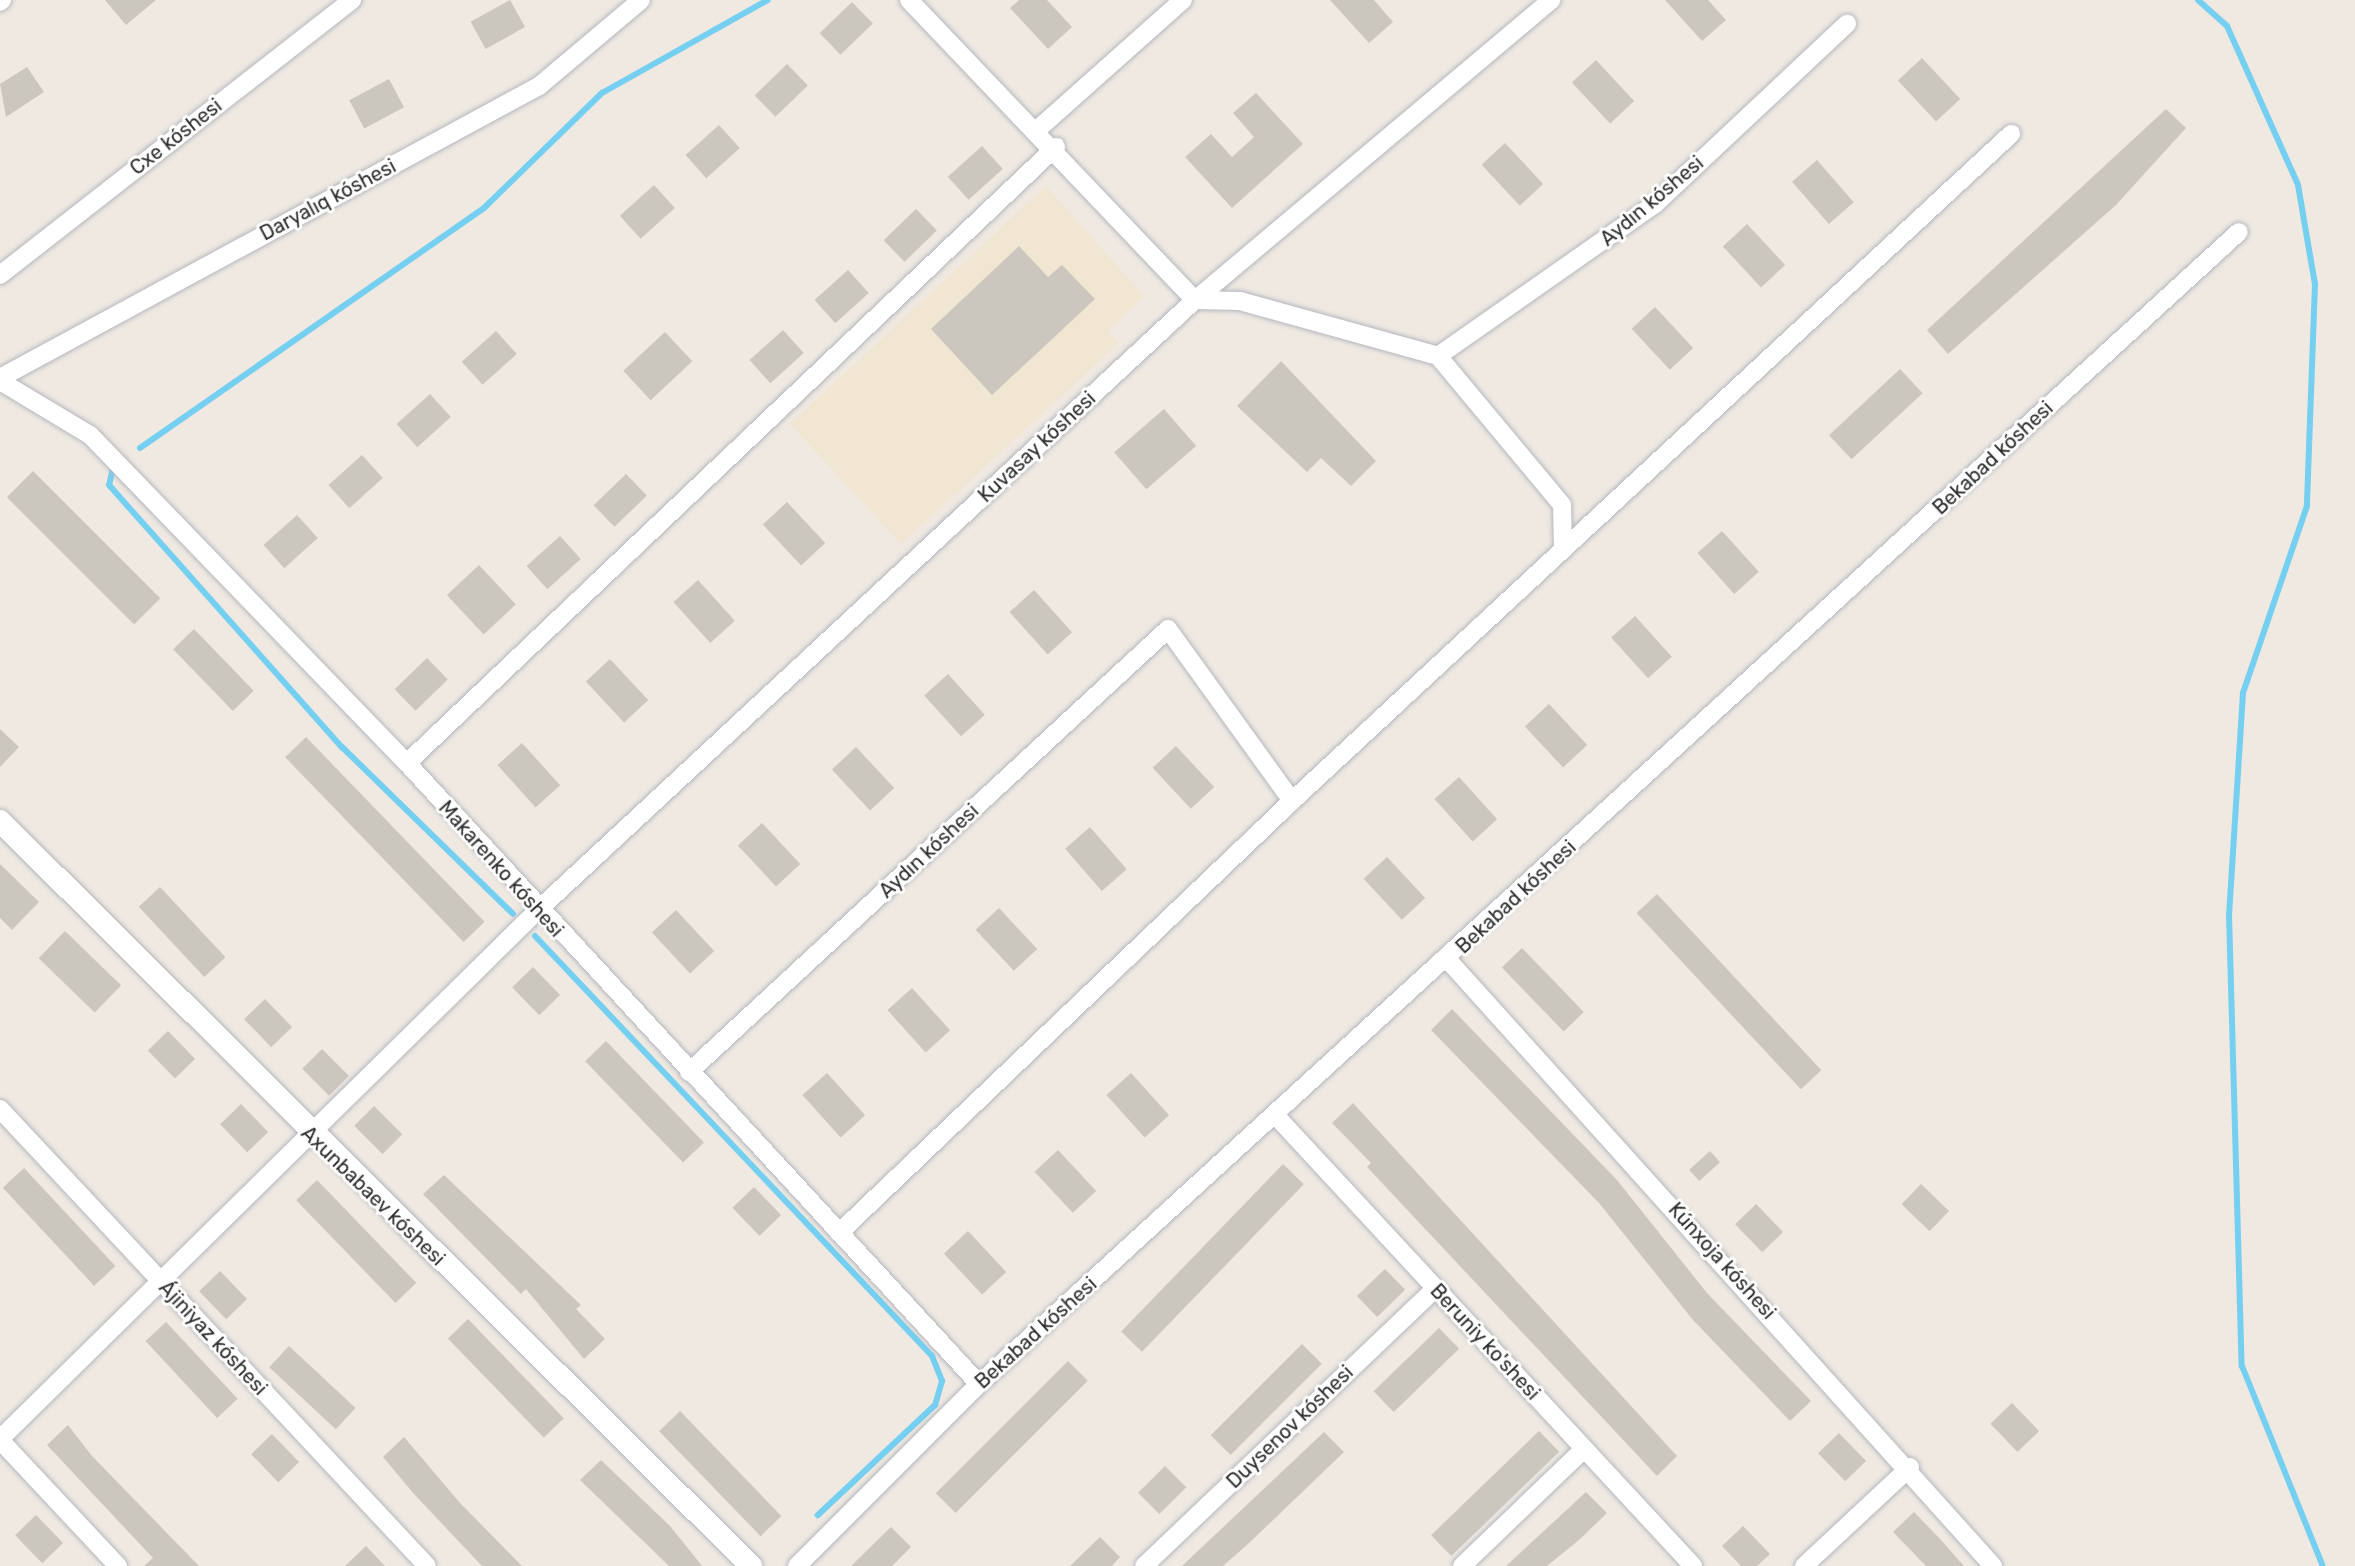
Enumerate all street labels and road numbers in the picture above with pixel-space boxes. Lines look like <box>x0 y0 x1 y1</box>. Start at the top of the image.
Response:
street label: Cxe kóshesi <box>125 94 227 180</box>
street label: Aydın kóshesi <box>1596 151 1708 251</box>
street label: Daryalıq kóshesi <box>256 154 400 246</box>
street label: Kuvasay kóshesi <box>973 386 1101 508</box>
street label: Bekabad kóshesi <box>1928 396 2058 520</box>
street label: Makarenko kóshesi <box>434 796 568 942</box>
street label: Aydın kóshesi <box>874 799 984 903</box>
street label: Bekabad kóshesi <box>1451 835 1581 959</box>
street label: Axunbabaev kóshesi <box>296 1121 450 1271</box>
street label: Kúnxoja kóshesi <box>1663 1198 1781 1324</box>
street label: Bekabad kóshesi <box>970 1272 1102 1394</box>
street label: Ájiniyaz kóshesi <box>154 1276 272 1400</box>
street label: Beruniy ko'shesi <box>1425 1279 1545 1405</box>
street label: Duysenov kóshesi <box>1222 1360 1358 1494</box>

